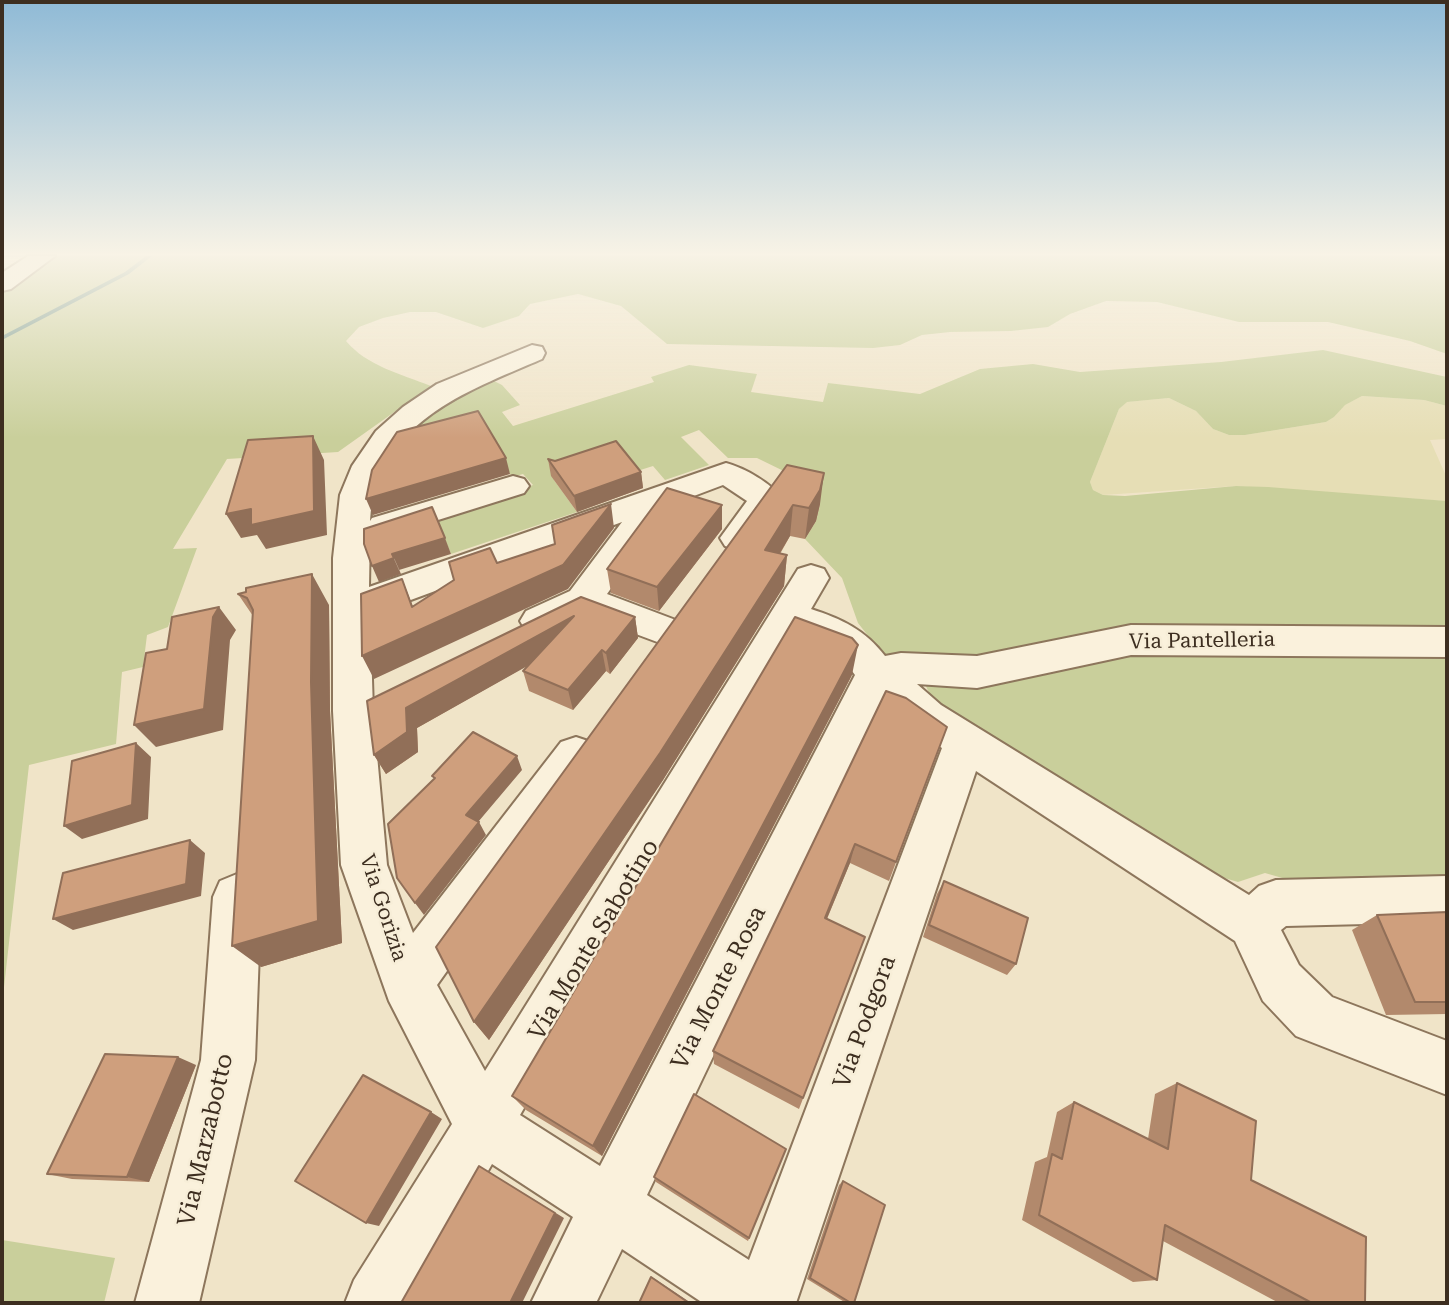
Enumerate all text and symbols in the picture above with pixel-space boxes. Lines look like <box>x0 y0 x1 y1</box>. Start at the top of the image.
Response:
street label: Via Pantelleria <box>1129 627 1275 655</box>
street label: Via Monte Sabotino <box>523 834 665 1046</box>
street label: Via Gorizia <box>354 851 412 965</box>
street label: Via Monte Rosa <box>665 901 773 1075</box>
street label: Via Podgora <box>828 952 902 1092</box>
street label: Via Marzabotto <box>172 1051 240 1229</box>

